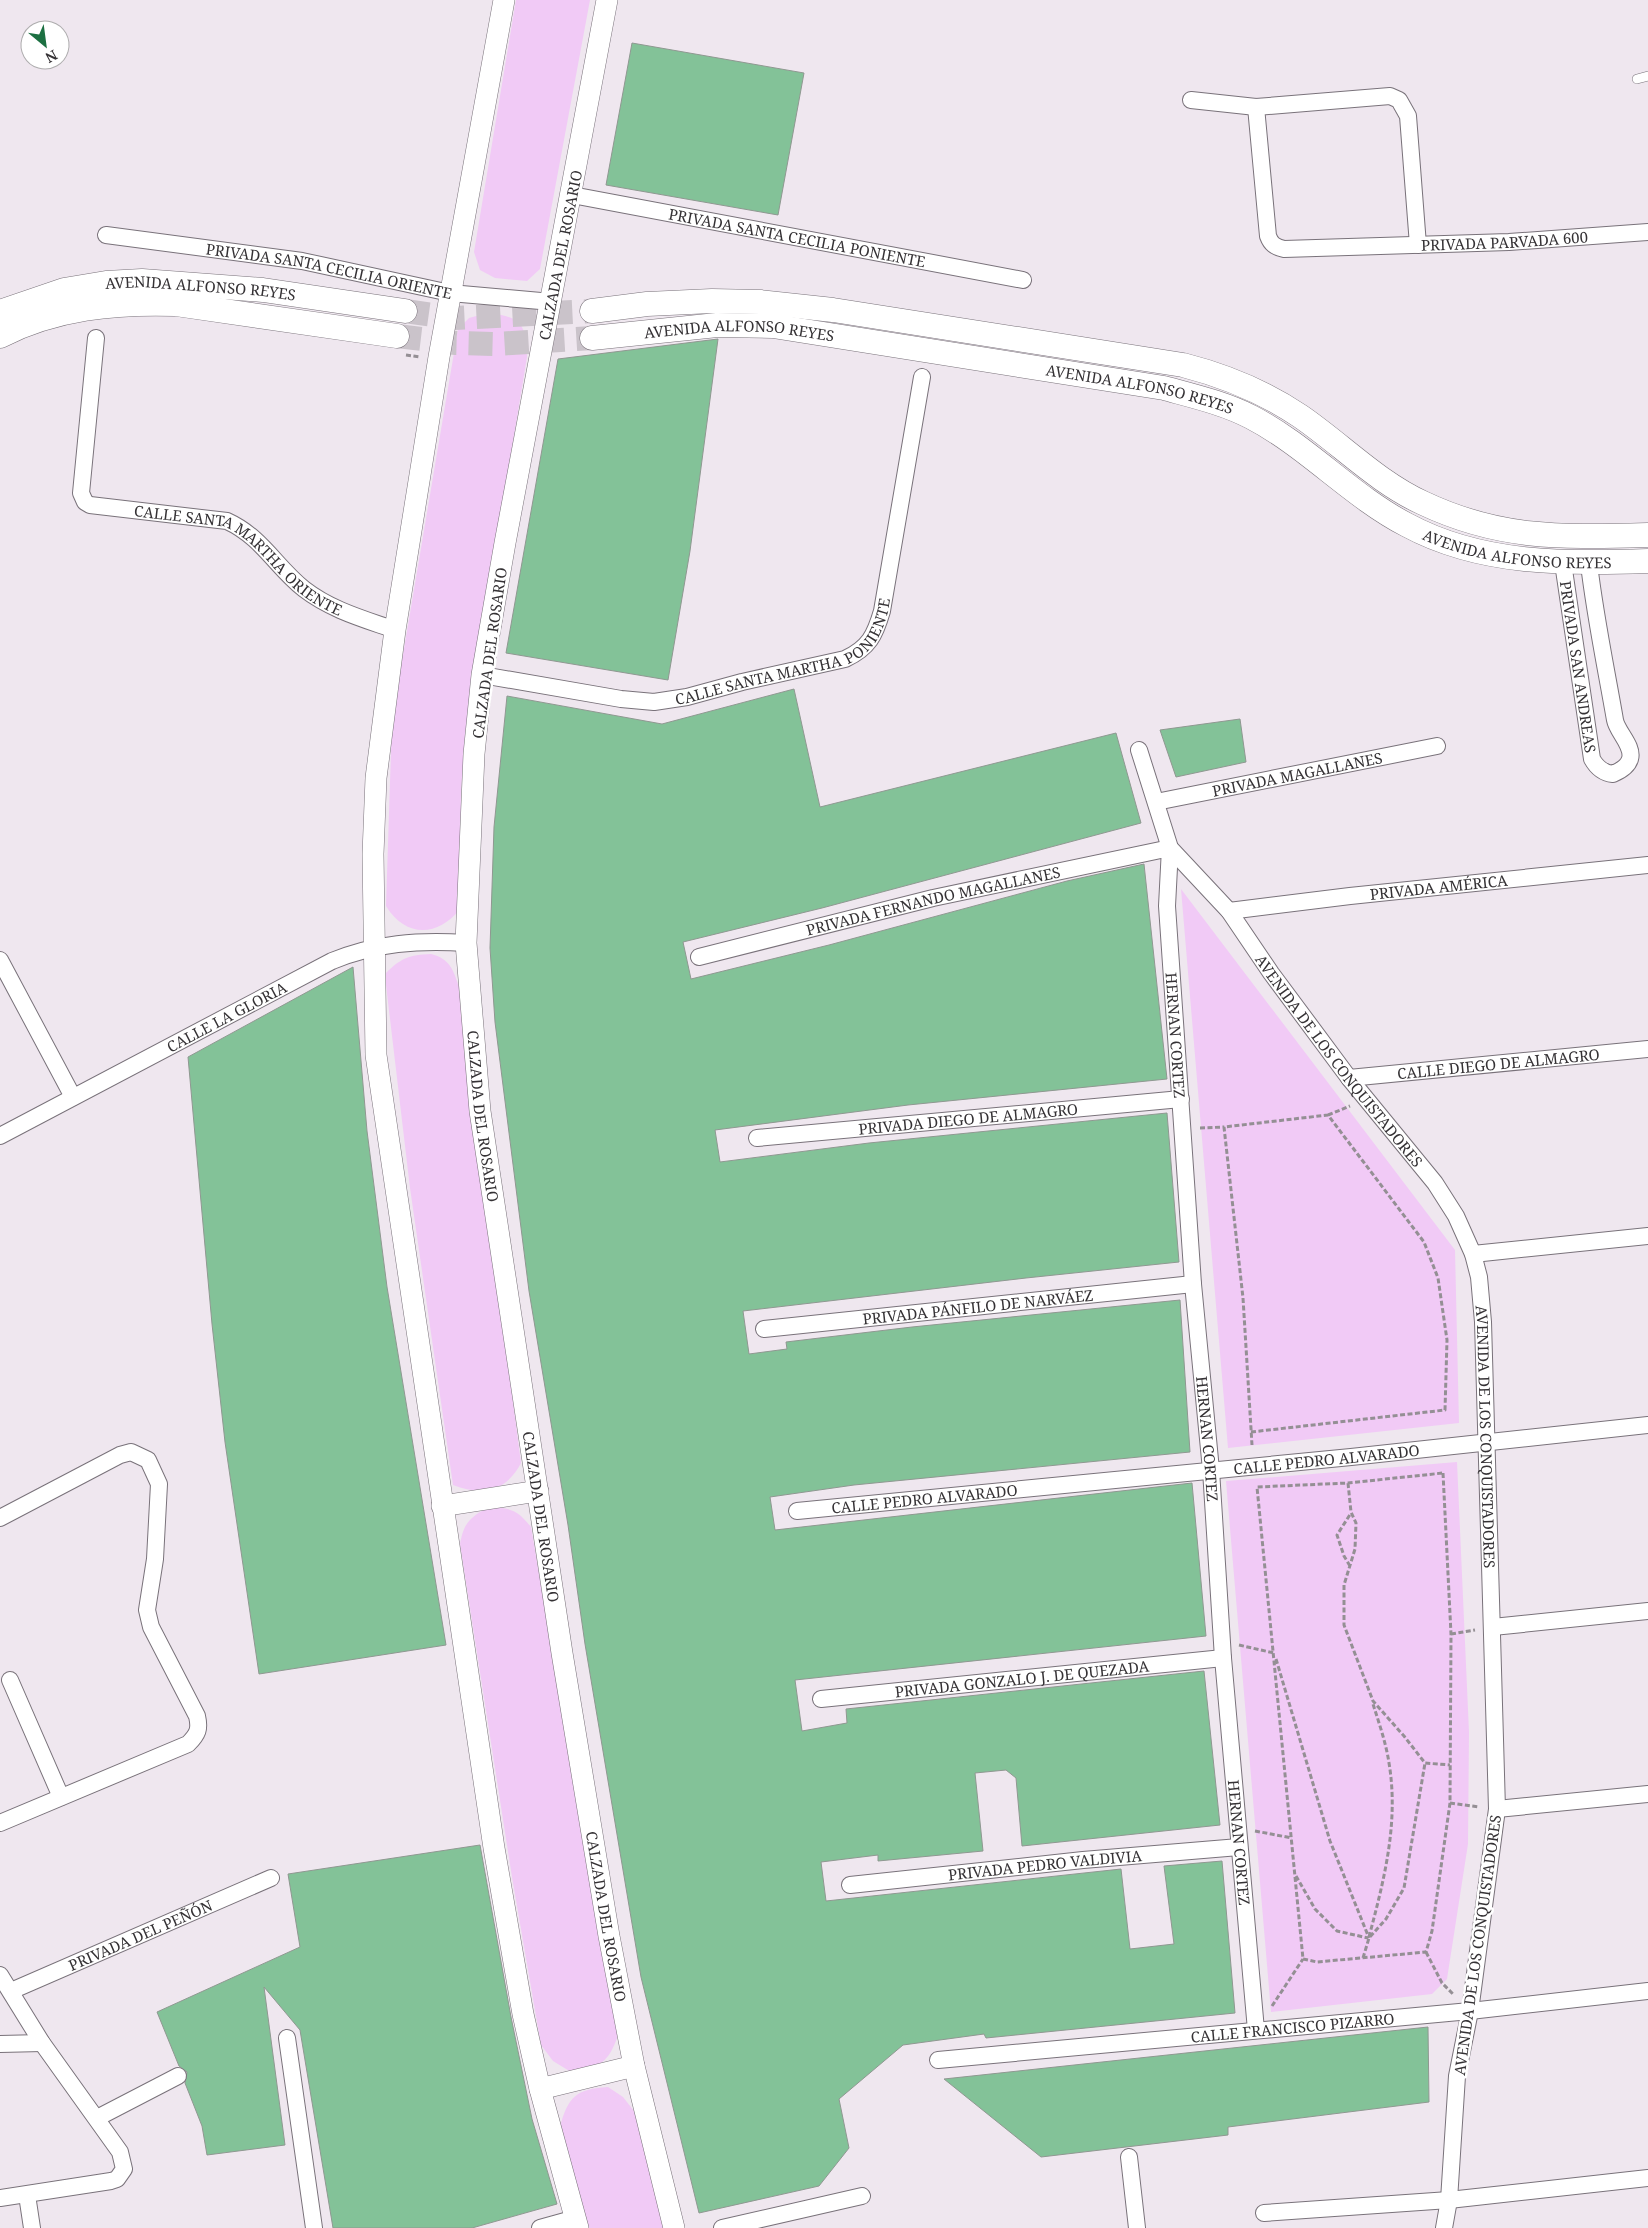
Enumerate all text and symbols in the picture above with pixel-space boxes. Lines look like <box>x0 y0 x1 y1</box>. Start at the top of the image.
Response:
north arrow <box>20 20 70 70</box>
text: N <box>42 46 61 68</box>
street label: CALZADA DEL ROSARIO <box>534 168 586 342</box>
street label: PRIVADA SANTA CECILIA PONIENTE <box>667 203 927 271</box>
street label: PRIVADA PARVADA 600 <box>1421 226 1589 255</box>
street label: PRIVADA SANTA CECILIA ORIENTE <box>205 238 454 303</box>
street label: AVENIDA ALFONSO REYES <box>105 271 297 305</box>
street label: AVENIDA ALFONSO REYES <box>643 315 836 346</box>
street label: AVENIDA ALFONSO REYES <box>1045 359 1237 418</box>
street label: CALLE SANTA MARTHA ORIENTE <box>133 500 346 620</box>
street label: AVENIDA ALFONSO REYES <box>1420 524 1612 572</box>
street label: CALZADA DEL ROSARIO <box>467 566 511 740</box>
street label: PRIVADA SAN ANDREAS <box>1556 579 1601 754</box>
street label: CALLE SANTA MARTHA PONIENTE <box>674 596 894 709</box>
street label: PRIVADA MAGALLANES <box>1210 747 1384 801</box>
street label: PRIVADA FERNANDO MAGALLANES <box>804 861 1062 940</box>
street label: PRIVADA AMÉRICA <box>1369 870 1509 904</box>
street label: AVENIDA DE LOS CONQUISTADORES <box>1251 950 1428 1171</box>
street label: HERNAN CORTEZ <box>1162 972 1190 1099</box>
street label: CALLE LA GLORIA <box>163 977 290 1056</box>
street label: CALZADA DEL ROSARIO <box>463 1029 504 1203</box>
street label: CALLE DIEGO DE ALMAGRO <box>1396 1044 1600 1083</box>
street label: PRIVADA DIEGO DE ALMAGRO <box>857 1099 1079 1139</box>
street label: PRIVADA PÁNFILO DE NARVÁEZ <box>862 1285 1094 1329</box>
street label: AVENIDA DE LOS CONQUISTADORES <box>1472 1304 1500 1569</box>
street label: HERNAN CORTEZ <box>1192 1375 1223 1502</box>
street label: CALZADA DEL ROSARIO <box>519 1430 564 1604</box>
street label: CALLE PEDRO ALVARADO <box>1233 1440 1420 1478</box>
street label: CALLE PEDRO ALVARADO <box>830 1480 1018 1518</box>
street label: PRIVADA GONZALO J. DE QUEZADA <box>894 1656 1150 1701</box>
street label: HERNAN CORTEZ <box>1224 1779 1255 1906</box>
street label: AVENIDA DE LOS CONQUISTADORES <box>1449 1813 1505 2077</box>
street label: CALZADA DEL ROSARIO <box>582 1830 631 2003</box>
street label: PRIVADA PEDRO VALDIVIA <box>947 1845 1143 1884</box>
street label: PRIVADA DEL PEÑÓN <box>65 1895 216 1975</box>
street label: CALLE FRANCISCO PIZARRO <box>1190 2008 1395 2047</box>

